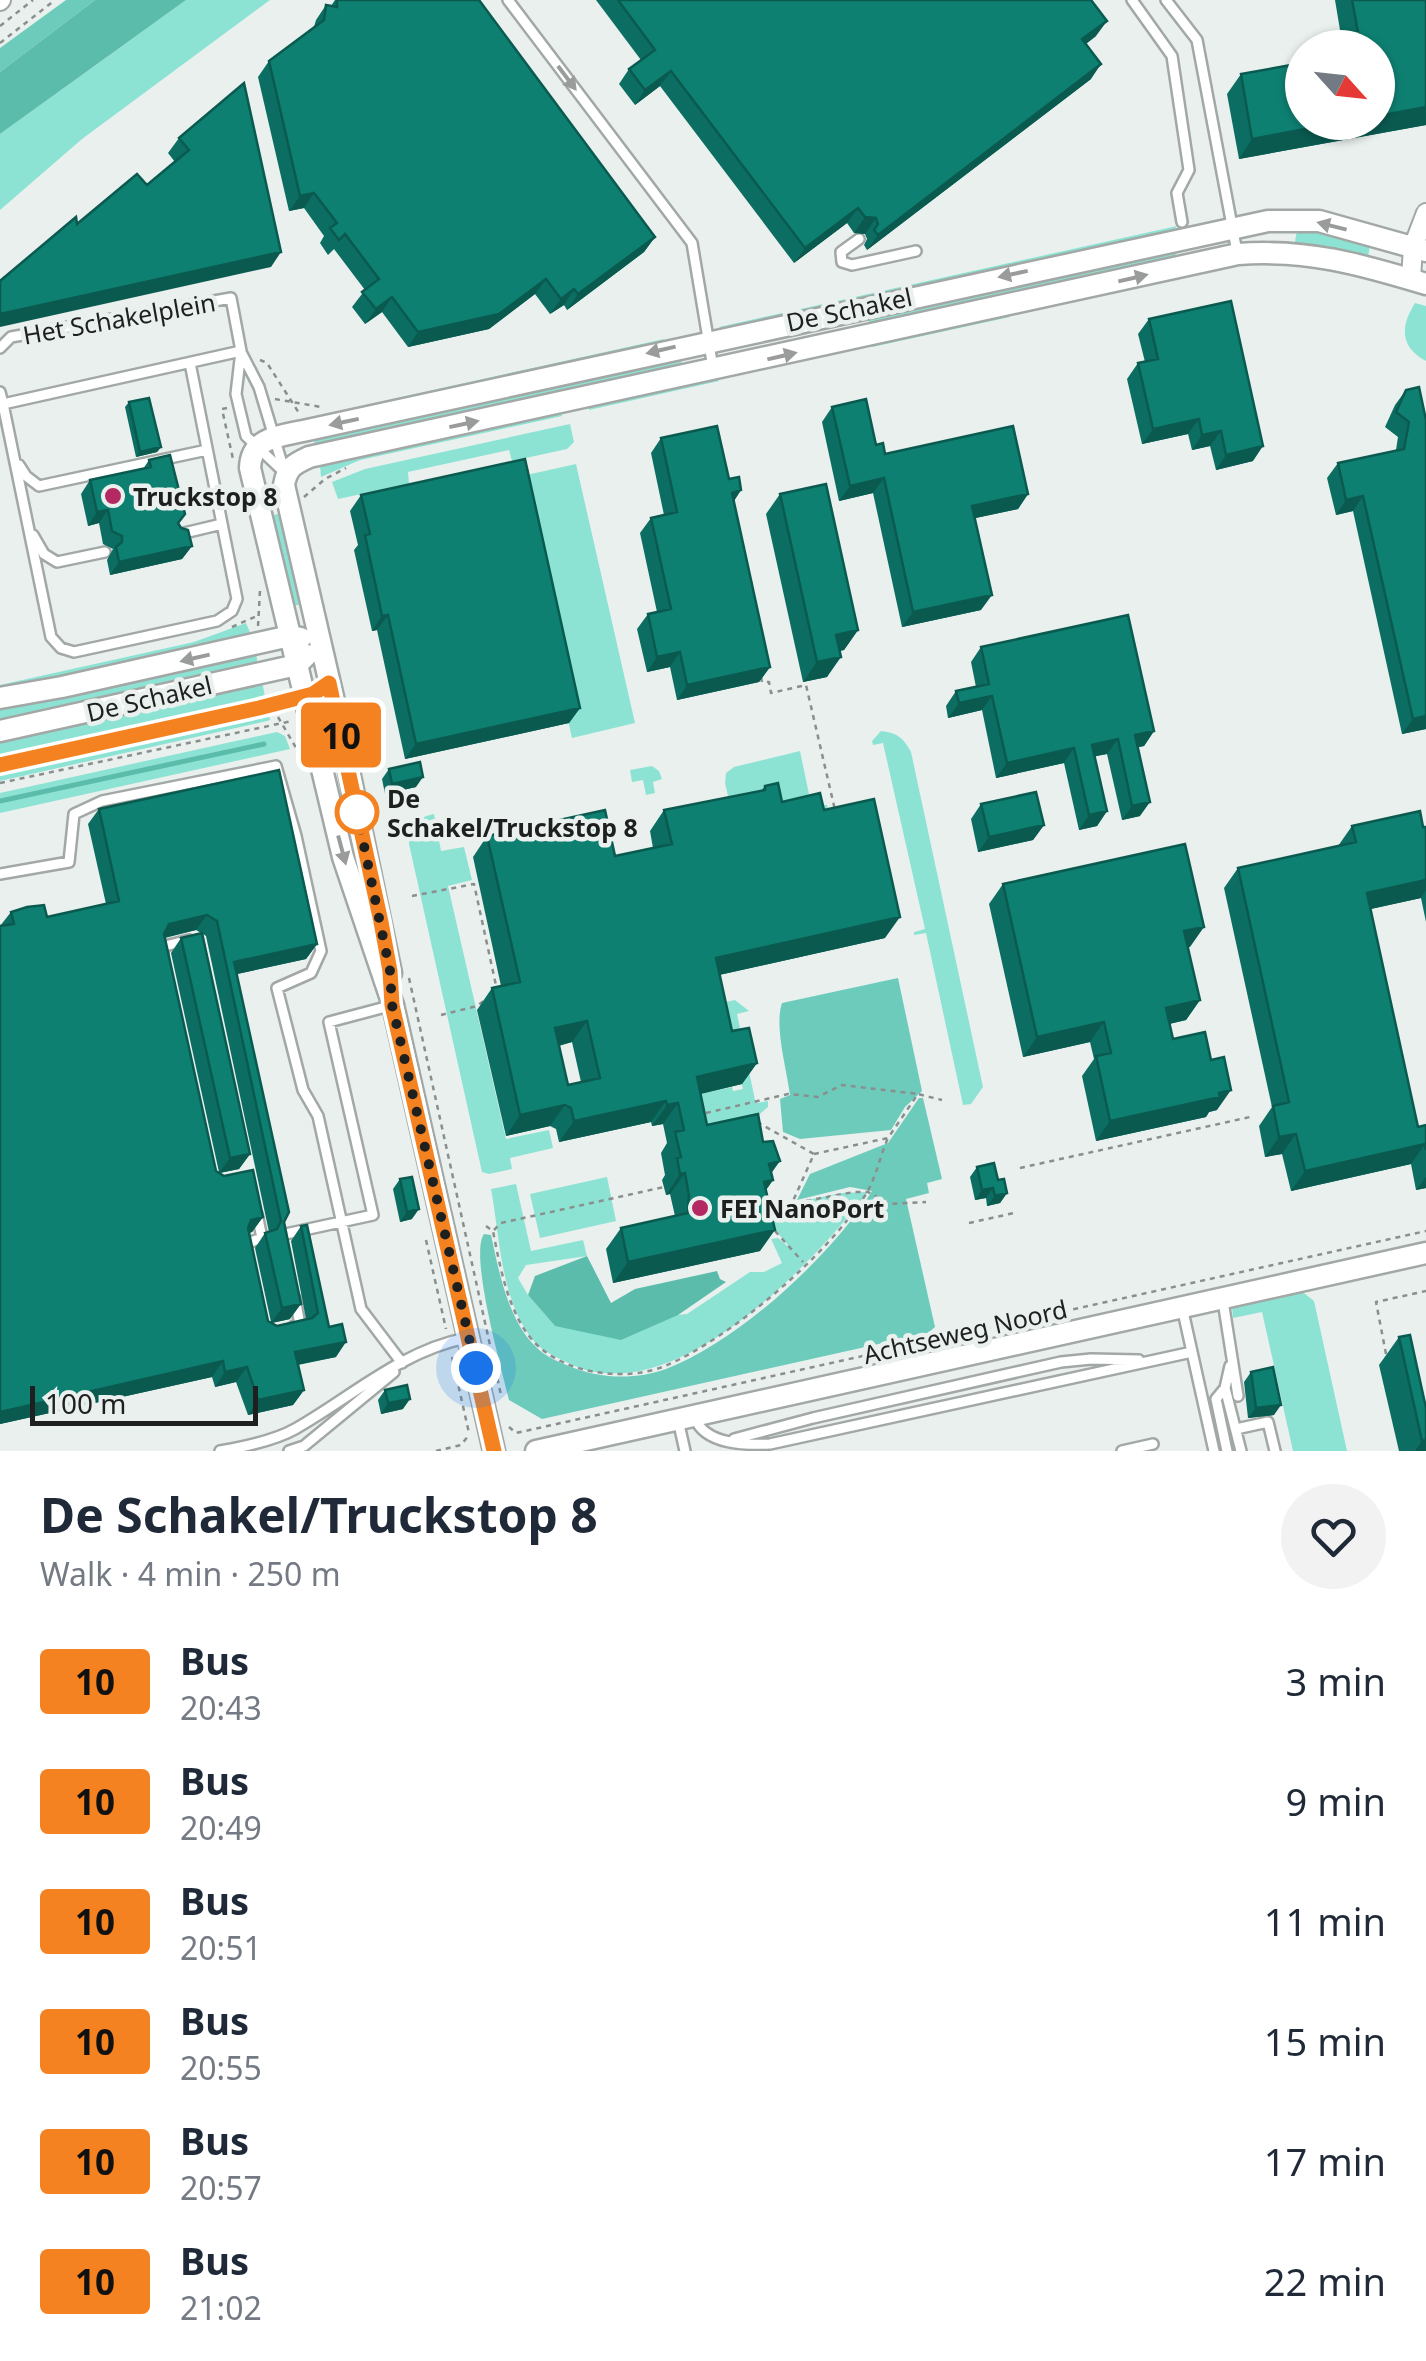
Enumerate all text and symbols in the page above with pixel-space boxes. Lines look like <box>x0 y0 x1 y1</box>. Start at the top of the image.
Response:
north arrow <box>1285 30 1395 140</box>
map controls <box>1285 30 1395 140</box>
one-way arrow <box>556 65 576 91</box>
one-way arrow <box>1316 217 1347 233</box>
one-way arrow <box>997 267 1028 282</box>
one-way arrow <box>1118 269 1149 285</box>
street label: De Schakel <box>783 279 915 339</box>
street label: Het Schakelplein <box>20 284 218 352</box>
one-way arrow <box>645 343 676 359</box>
one-way arrow <box>766 348 797 363</box>
one-way arrow <box>328 414 359 430</box>
one-way arrow <box>449 415 480 431</box>
place label: Truckstop 8 <box>133 479 278 513</box>
marker: Truckstop 8 <box>102 485 124 507</box>
one-way arrow <box>179 651 210 666</box>
street label: De Schakel <box>83 667 215 729</box>
line badge: 10 <box>296 702 386 768</box>
text: 10 <box>321 712 361 759</box>
place label: De Schakel/Truckstop 8 <box>387 781 638 844</box>
marker: De Schakel/Truckstop 8 <box>336 791 378 833</box>
one-way arrow <box>334 835 350 866</box>
place label: FEI NanoPort <box>720 1191 884 1225</box>
marker: FEI NanoPort <box>689 1197 711 1219</box>
street label: Achtseweg Noord <box>860 1291 1070 1371</box>
your location <box>451 1343 501 1393</box>
scale bar <box>30 1381 258 1426</box>
text: 100 m <box>45 1384 127 1422</box>
text: De Schakel/Truckstop 8 <box>40 1482 598 1547</box>
button: heart <box>1281 1484 1386 1589</box>
text: Walk · 4 min · 250 m <box>40 1552 341 1595</box>
text: Bus <box>180 1634 249 1686</box>
text: 3 min <box>1286 1655 1386 1707</box>
text: 10 <box>75 1658 115 1705</box>
text: 20:43 <box>180 1686 262 1729</box>
text: Bus <box>180 1754 249 1806</box>
text: 9 min <box>1286 1775 1386 1827</box>
text: 10 <box>75 1778 115 1825</box>
text: 20:49 <box>180 1806 262 1849</box>
text: Bus <box>180 1874 249 1926</box>
text: 11 min <box>1264 1895 1386 1947</box>
text: 10 <box>75 1898 115 1945</box>
text: 20:51 <box>180 1926 262 1969</box>
text: Bus <box>180 1994 249 2046</box>
text: 15 min <box>1264 2015 1386 2067</box>
text: 10 <box>75 2018 115 2065</box>
text: 20:55 <box>180 2046 262 2089</box>
text: Bus <box>180 2114 249 2166</box>
text: 17 min <box>1264 2135 1386 2187</box>
text: 10 <box>75 2138 115 2185</box>
text: 20:57 <box>180 2166 262 2209</box>
text: Bus <box>180 2234 249 2286</box>
text: 22 min <box>1264 2255 1386 2307</box>
text: 10 <box>75 2258 115 2305</box>
text: 21:02 <box>180 2286 262 2329</box>

